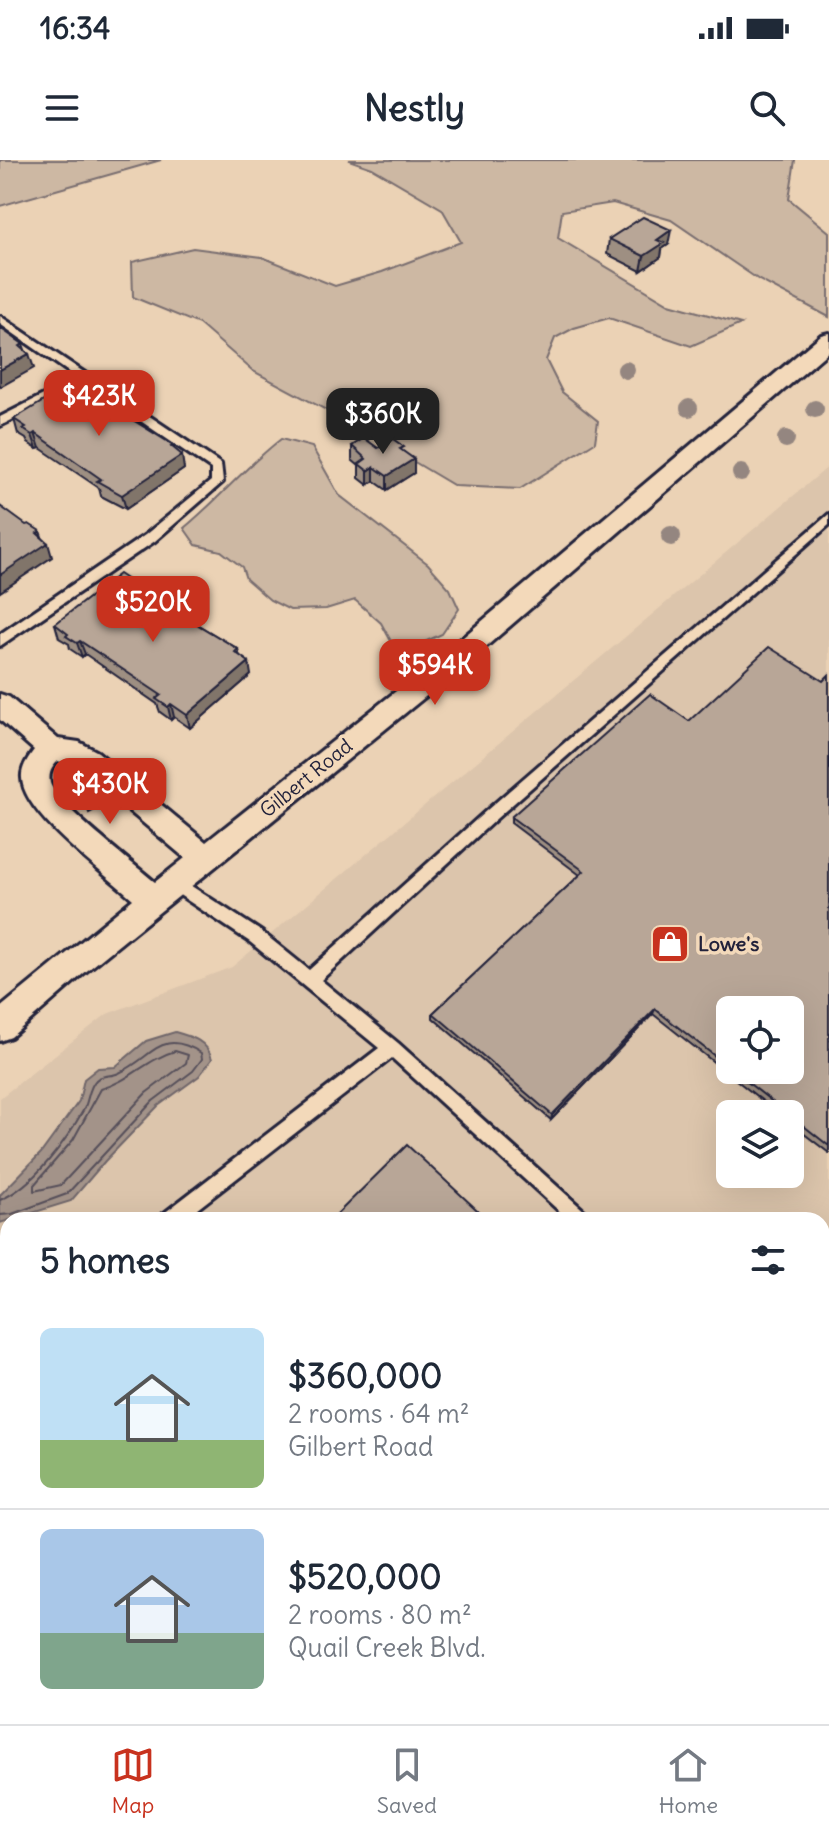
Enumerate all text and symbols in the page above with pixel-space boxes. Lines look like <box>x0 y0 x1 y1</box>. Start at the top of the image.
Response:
text: 16:34 <box>40 9 110 47</box>
icon: menu <box>40 86 84 130</box>
text: Nestly <box>364 86 465 131</box>
icon: search <box>745 86 789 130</box>
pin: $423K <box>43 370 155 438</box>
text: $423K <box>62 379 136 412</box>
pin: $360K <box>327 388 439 456</box>
text: $360K <box>344 397 422 430</box>
pin: $520K <box>97 576 209 644</box>
text: $520K <box>115 585 191 618</box>
pin: $594K <box>379 639 491 707</box>
text: $594K <box>397 648 473 681</box>
street label: Gilbert Road <box>254 733 357 822</box>
pin: $430K <box>54 758 166 826</box>
text: $430K <box>71 767 149 800</box>
shop icon: Lowe's <box>649 923 691 965</box>
place label: Lowe's <box>698 931 759 956</box>
map controls <box>716 996 804 1188</box>
button: locate <box>716 996 804 1084</box>
button: layers <box>716 1100 804 1188</box>
icon: filters <box>746 1238 790 1282</box>
text: 5 homes <box>40 1239 170 1282</box>
text: $360,000 <box>288 1354 442 1397</box>
icon: home <box>104 1360 200 1456</box>
text: 2 rooms · 64 m² <box>288 1397 470 1430</box>
text: Gilbert Road <box>288 1430 433 1463</box>
text: $520,000 <box>288 1555 442 1598</box>
icon: home <box>104 1561 200 1657</box>
text: 2 rooms · 80 m² <box>288 1598 472 1631</box>
text: Quail Creek Blvd. <box>288 1631 486 1664</box>
tab: Map <box>111 1743 155 1819</box>
tab: Saved <box>377 1743 437 1819</box>
tab: Home <box>659 1743 718 1819</box>

